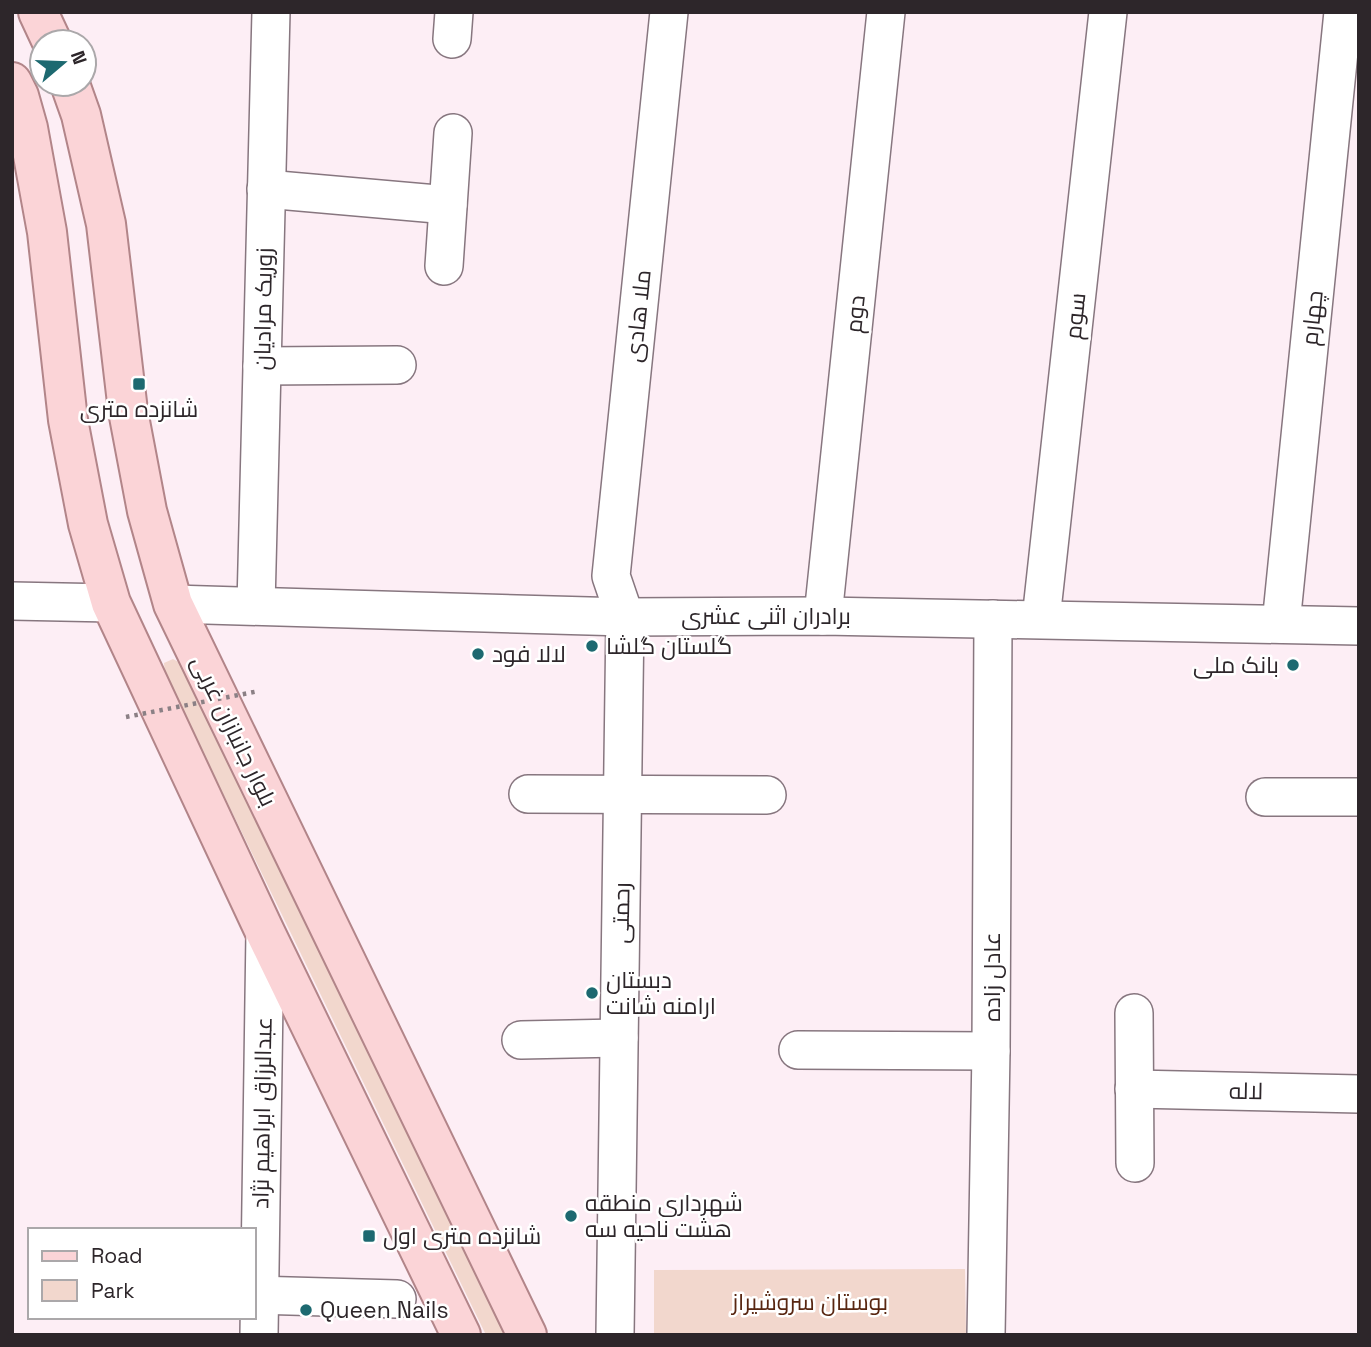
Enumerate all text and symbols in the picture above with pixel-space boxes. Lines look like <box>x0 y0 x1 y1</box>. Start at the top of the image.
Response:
north arrow <box>28 28 98 98</box>
text: N <box>65 48 92 68</box>
street label: زوریک مرادیان <box>247 247 279 371</box>
street label: ملا هادی <box>618 268 658 364</box>
street label: چهارم <box>1294 289 1331 347</box>
street label: سوم <box>1058 291 1093 341</box>
street label: دوم <box>838 294 873 335</box>
marker: شانزده متری <box>131 376 147 392</box>
place label: شانزده متری <box>80 394 198 424</box>
street label: برادران اثنی عشری <box>681 601 851 631</box>
place label: گلستان گلشا <box>606 631 732 661</box>
marker: گلستان گلشا <box>584 638 600 654</box>
place label: لالا فود <box>492 639 566 669</box>
marker: لالا فود <box>470 646 486 662</box>
place label: بانک ملی <box>1193 650 1279 680</box>
street label: بلوار جانبازان غربی <box>184 651 284 811</box>
marker: بانک ملی <box>1285 657 1301 673</box>
street label: رحمتی <box>605 882 637 944</box>
street label: عادل زاده <box>977 932 1007 1022</box>
place label: دبستان ارامنه شانت <box>606 965 716 1021</box>
marker: دبستان ارامنه شانت <box>584 985 600 1001</box>
street label: عبدالرزاق ابراهیم نژاد <box>245 1017 280 1209</box>
street label: لاله <box>1229 1076 1263 1106</box>
place label: شهرداری منطقه هشت ناحیه سه <box>585 1188 743 1244</box>
marker: شهرداری منطقه هشت ناحیه سه <box>563 1208 579 1224</box>
place label: شانزده متری اول <box>383 1221 541 1251</box>
legend <box>28 1228 256 1319</box>
marker: شانزده متری اول <box>361 1228 377 1244</box>
text: Road <box>91 1242 143 1269</box>
text: Park <box>91 1277 135 1304</box>
park label: بوستان سروشیراز <box>730 1287 888 1317</box>
place label: Queen Nails <box>320 1295 449 1325</box>
marker: Queen Nails <box>298 1302 314 1318</box>

